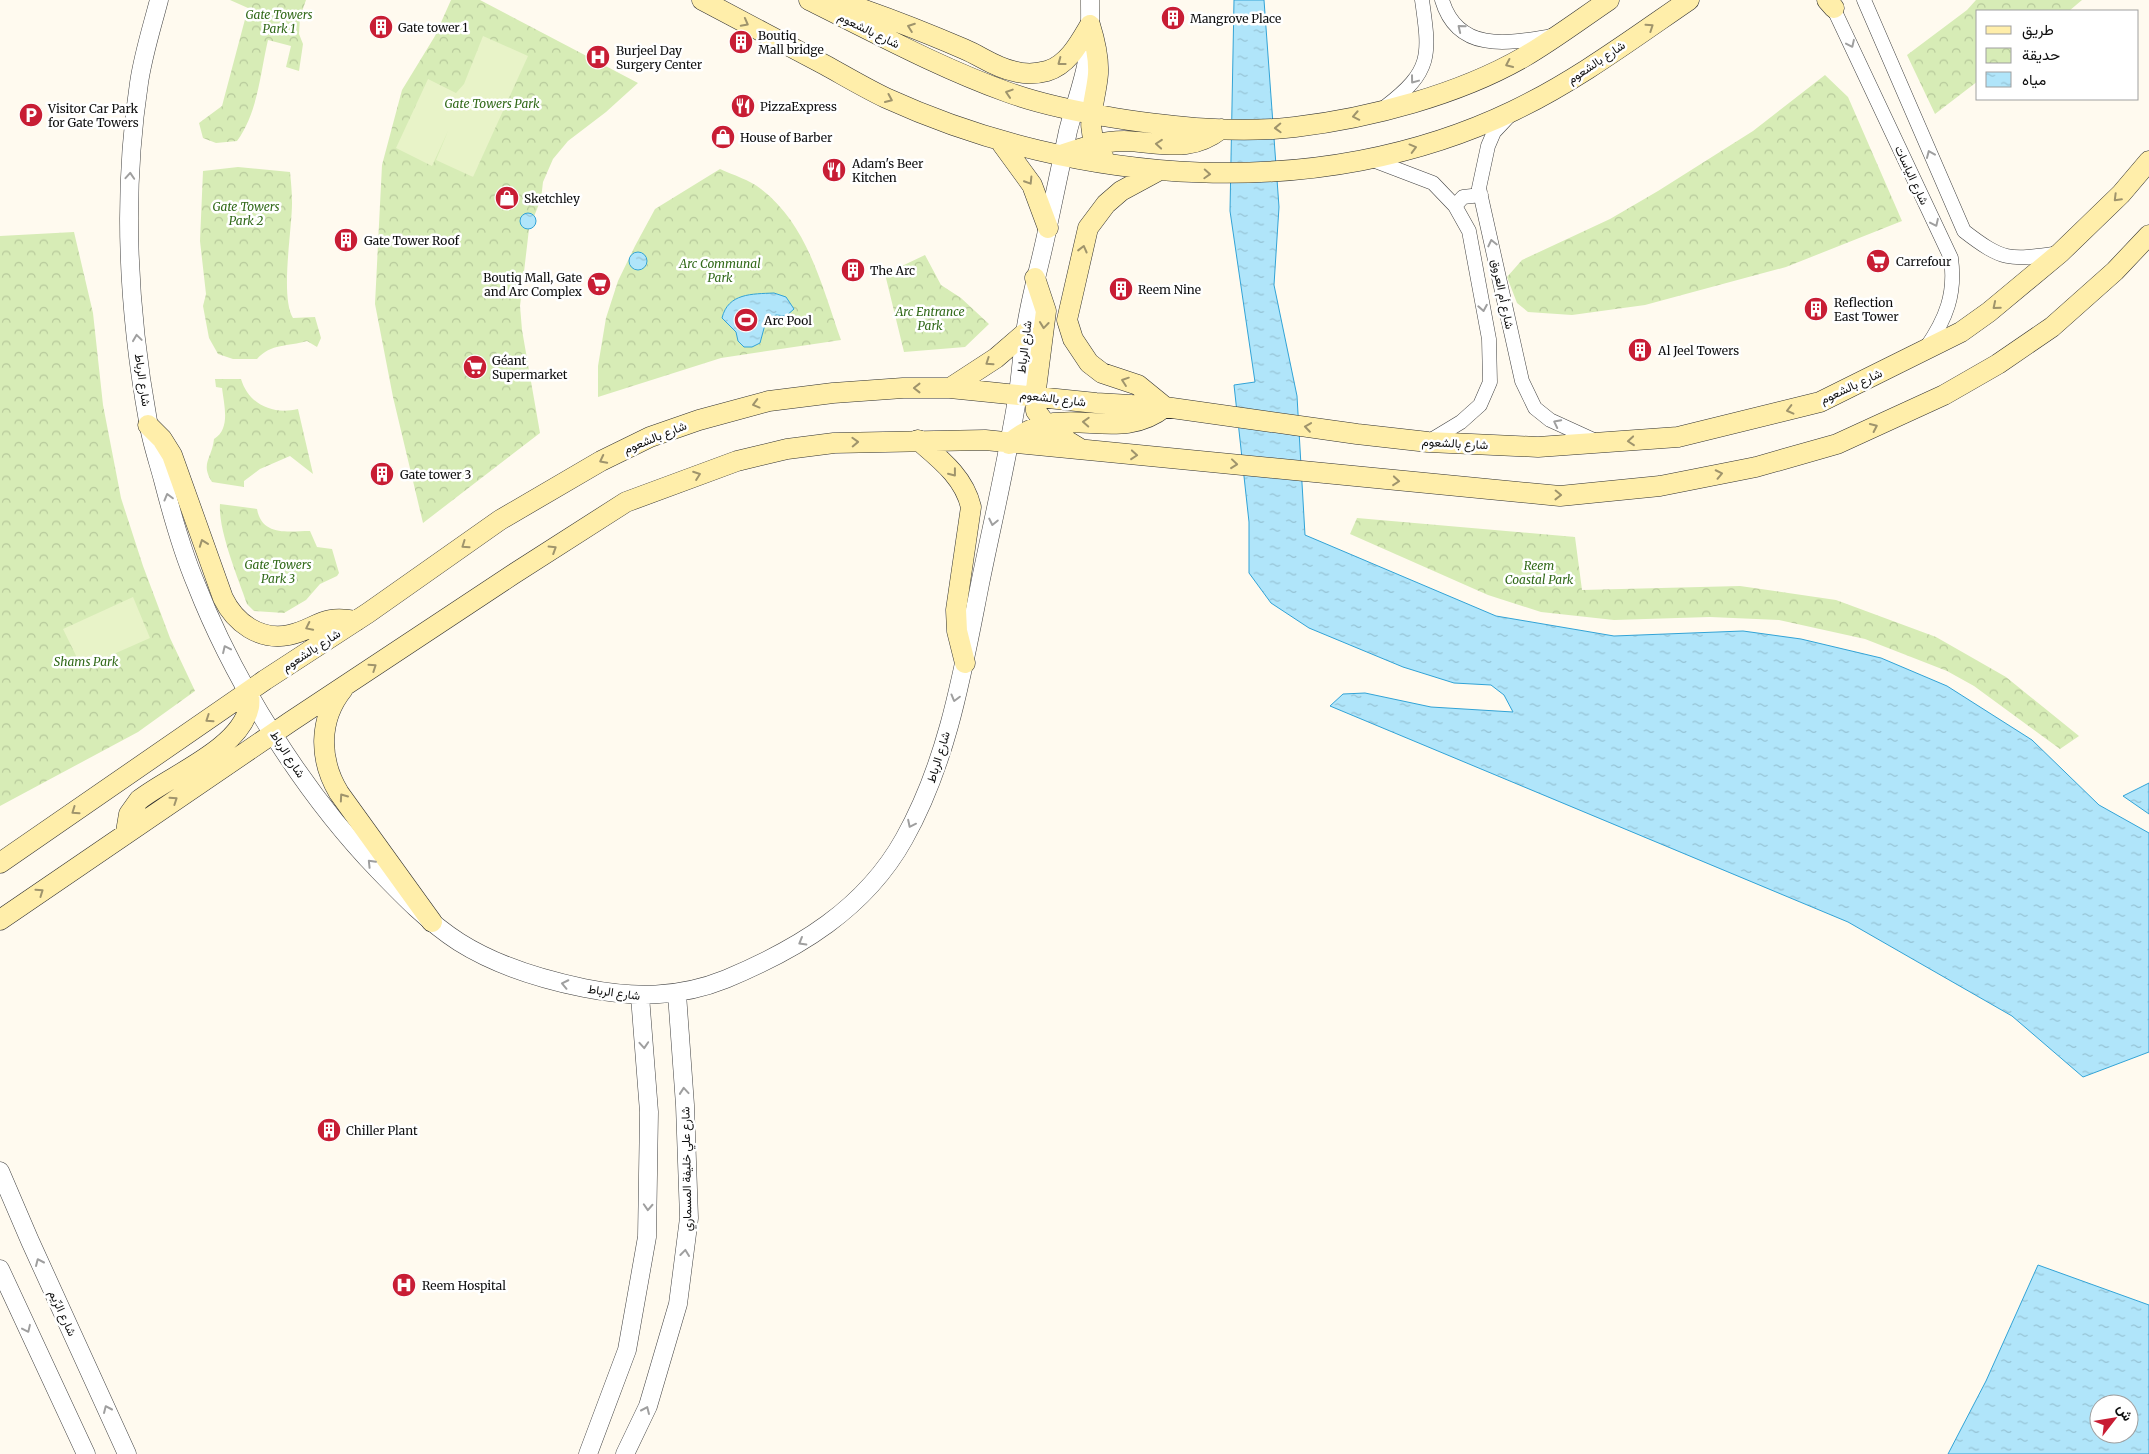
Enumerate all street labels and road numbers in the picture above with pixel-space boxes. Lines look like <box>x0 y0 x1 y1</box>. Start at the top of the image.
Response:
street label: شارع بالشعوم <box>835 9 902 53</box>
street label: شارع بالشعوم <box>1564 37 1629 88</box>
street label: شارع الياسات <box>1890 143 1932 208</box>
street label: شارع أم العروق <box>1486 258 1518 331</box>
street label: شارع الرباط <box>1013 320 1037 375</box>
street label: شارع الرباط <box>130 353 154 408</box>
street label: شارع بالشعوم <box>1818 365 1885 409</box>
street label: شارع بالشعوم <box>1019 386 1087 411</box>
street label: شارع بالشعوم <box>621 418 689 458</box>
street label: شارع بالشعوم <box>1421 434 1489 454</box>
street label: شارع بالشعوم <box>279 626 344 676</box>
street label: شارع الرباط <box>266 728 309 781</box>
street label: شارع الرباط <box>923 729 955 785</box>
street label: شارع الرباط <box>586 981 641 1005</box>
street label: شارع علي خليفة المسماري <box>677 1106 698 1232</box>
street label: شارع الرِّيم <box>44 1288 80 1339</box>

